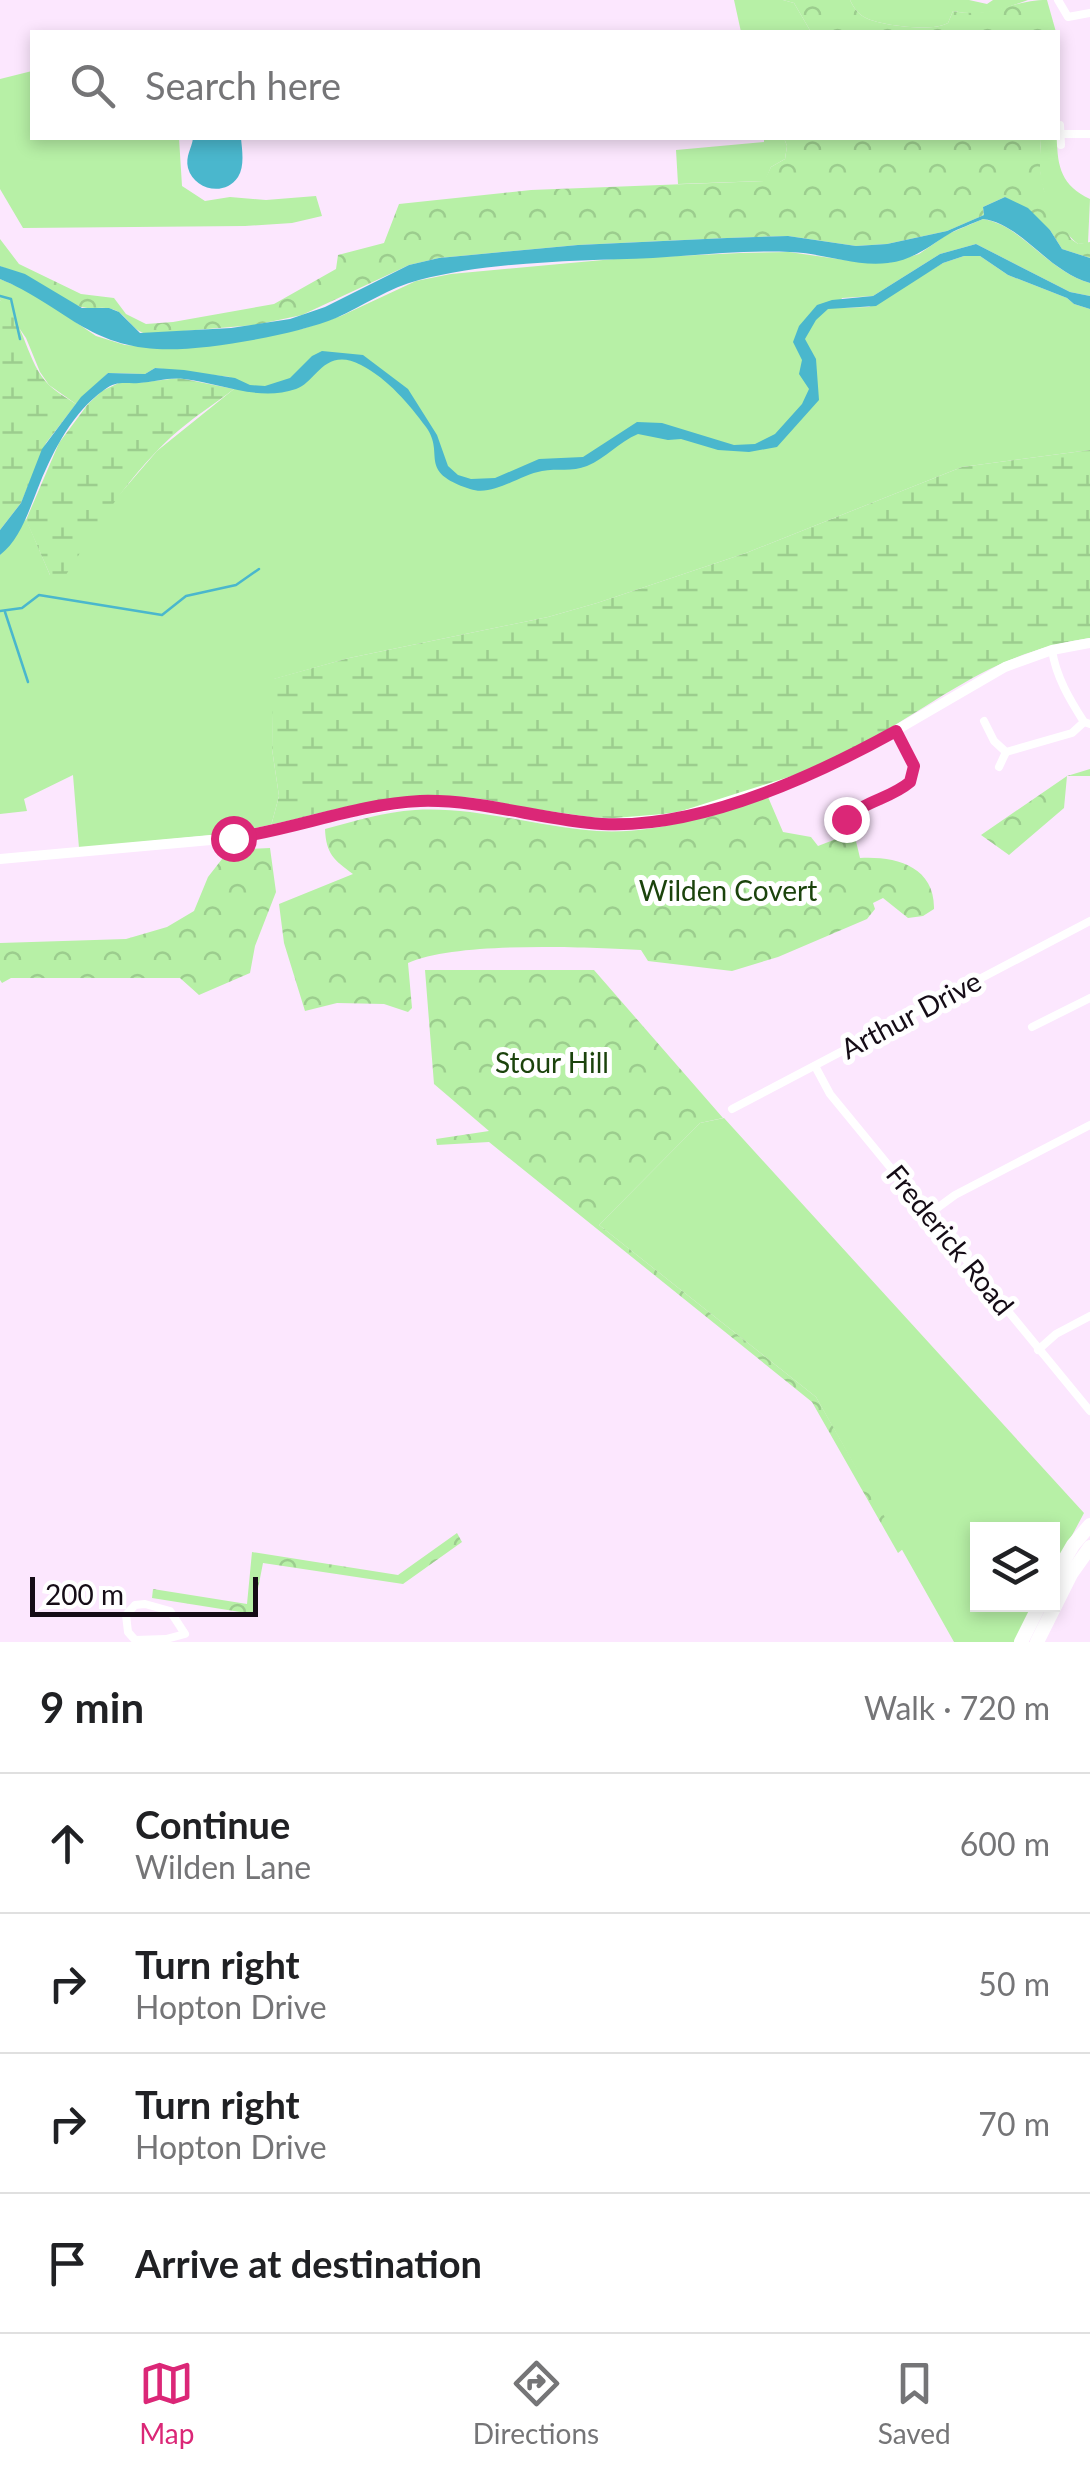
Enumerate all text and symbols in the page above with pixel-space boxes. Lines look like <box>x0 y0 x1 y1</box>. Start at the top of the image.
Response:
search box <box>30 30 1060 140</box>
icon: search <box>65 58 120 113</box>
text: Search here <box>145 62 341 108</box>
route end <box>824 797 870 843</box>
route start <box>211 816 257 862</box>
park label: Wilden Covert <box>639 873 817 907</box>
street label: Arthur Drive <box>835 963 986 1065</box>
park label: Stour Hill <box>495 1045 609 1079</box>
street label: Frederick Road <box>880 1157 1022 1321</box>
map controls <box>970 1522 1060 1612</box>
button: layers <box>970 1522 1060 1612</box>
scale bar <box>30 1572 258 1616</box>
text: 200 m <box>45 1577 124 1611</box>
text: 9 min <box>40 1682 144 1732</box>
text: Walk · 720 m <box>864 1688 1050 1727</box>
text: Continue <box>135 1801 290 1847</box>
icon: ahead <box>40 1816 95 1871</box>
text: 600 m <box>960 1824 1050 1863</box>
text: Wilden Lane <box>135 1847 311 1886</box>
text: Turn right <box>135 1941 300 1987</box>
icon: right <box>40 1956 95 2011</box>
text: 50 m <box>978 1964 1050 2003</box>
text: Hopton Drive <box>135 1987 327 2026</box>
text: Turn right <box>135 2081 300 2127</box>
icon: right <box>40 2096 95 2151</box>
text: 70 m <box>978 2104 1050 2143</box>
text: Hopton Drive <box>135 2127 327 2166</box>
icon: arrive <box>40 2236 95 2291</box>
text: Arrive at destination <box>135 2240 482 2286</box>
tab: Map <box>139 2356 194 2450</box>
tab: Directions <box>473 2356 599 2450</box>
tab: Saved <box>878 2356 951 2450</box>

